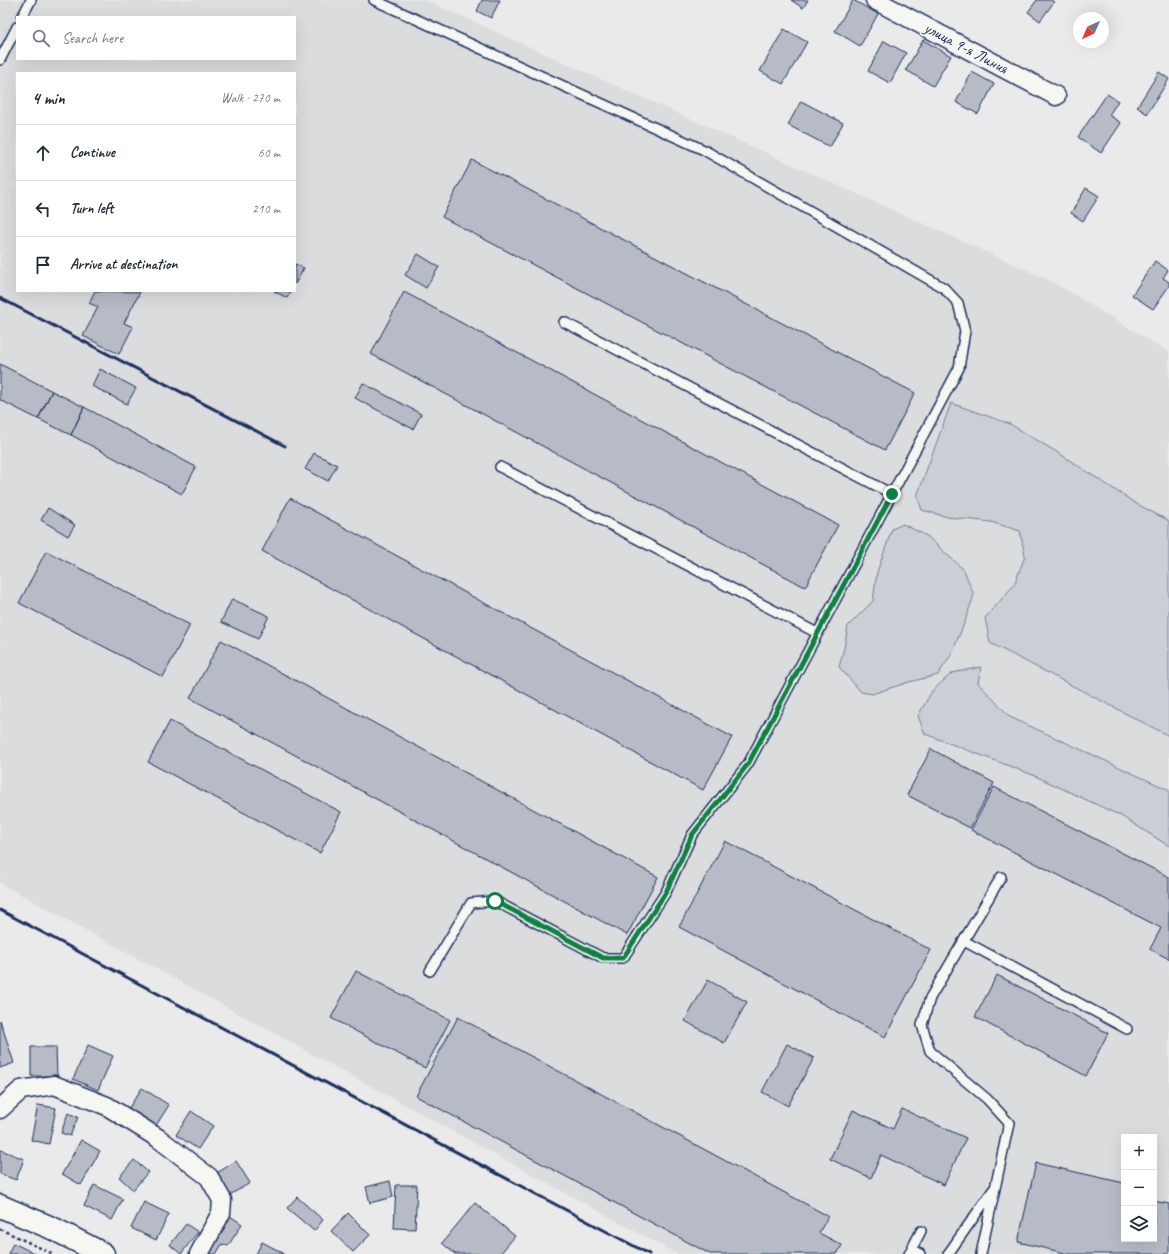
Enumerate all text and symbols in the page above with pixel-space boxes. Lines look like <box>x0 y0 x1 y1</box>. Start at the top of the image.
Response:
north arrow <box>1073 12 1109 48</box>
search box <box>16 16 296 60</box>
street label: улица 9-я Линия <box>920 17 1012 79</box>
icon: search <box>30 27 52 49</box>
text: Search here <box>62 29 123 48</box>
text: 4 min <box>32 88 65 109</box>
text: Walk · 270 m <box>221 90 280 106</box>
icon: ahead <box>32 142 54 164</box>
text: Continue <box>70 143 115 162</box>
text: 60 m <box>258 145 280 161</box>
icon: left <box>32 198 54 220</box>
text: Turn left <box>70 199 113 218</box>
text: 210 m <box>252 201 280 217</box>
icon: arrive <box>32 254 54 276</box>
text: Arrive at destination <box>70 255 177 274</box>
route end <box>883 485 901 503</box>
route start <box>486 892 504 910</box>
map controls <box>1121 1134 1157 1242</box>
button: + <box>1121 1134 1157 1170</box>
button: − <box>1121 1170 1157 1206</box>
button: layers <box>1121 1206 1157 1242</box>

